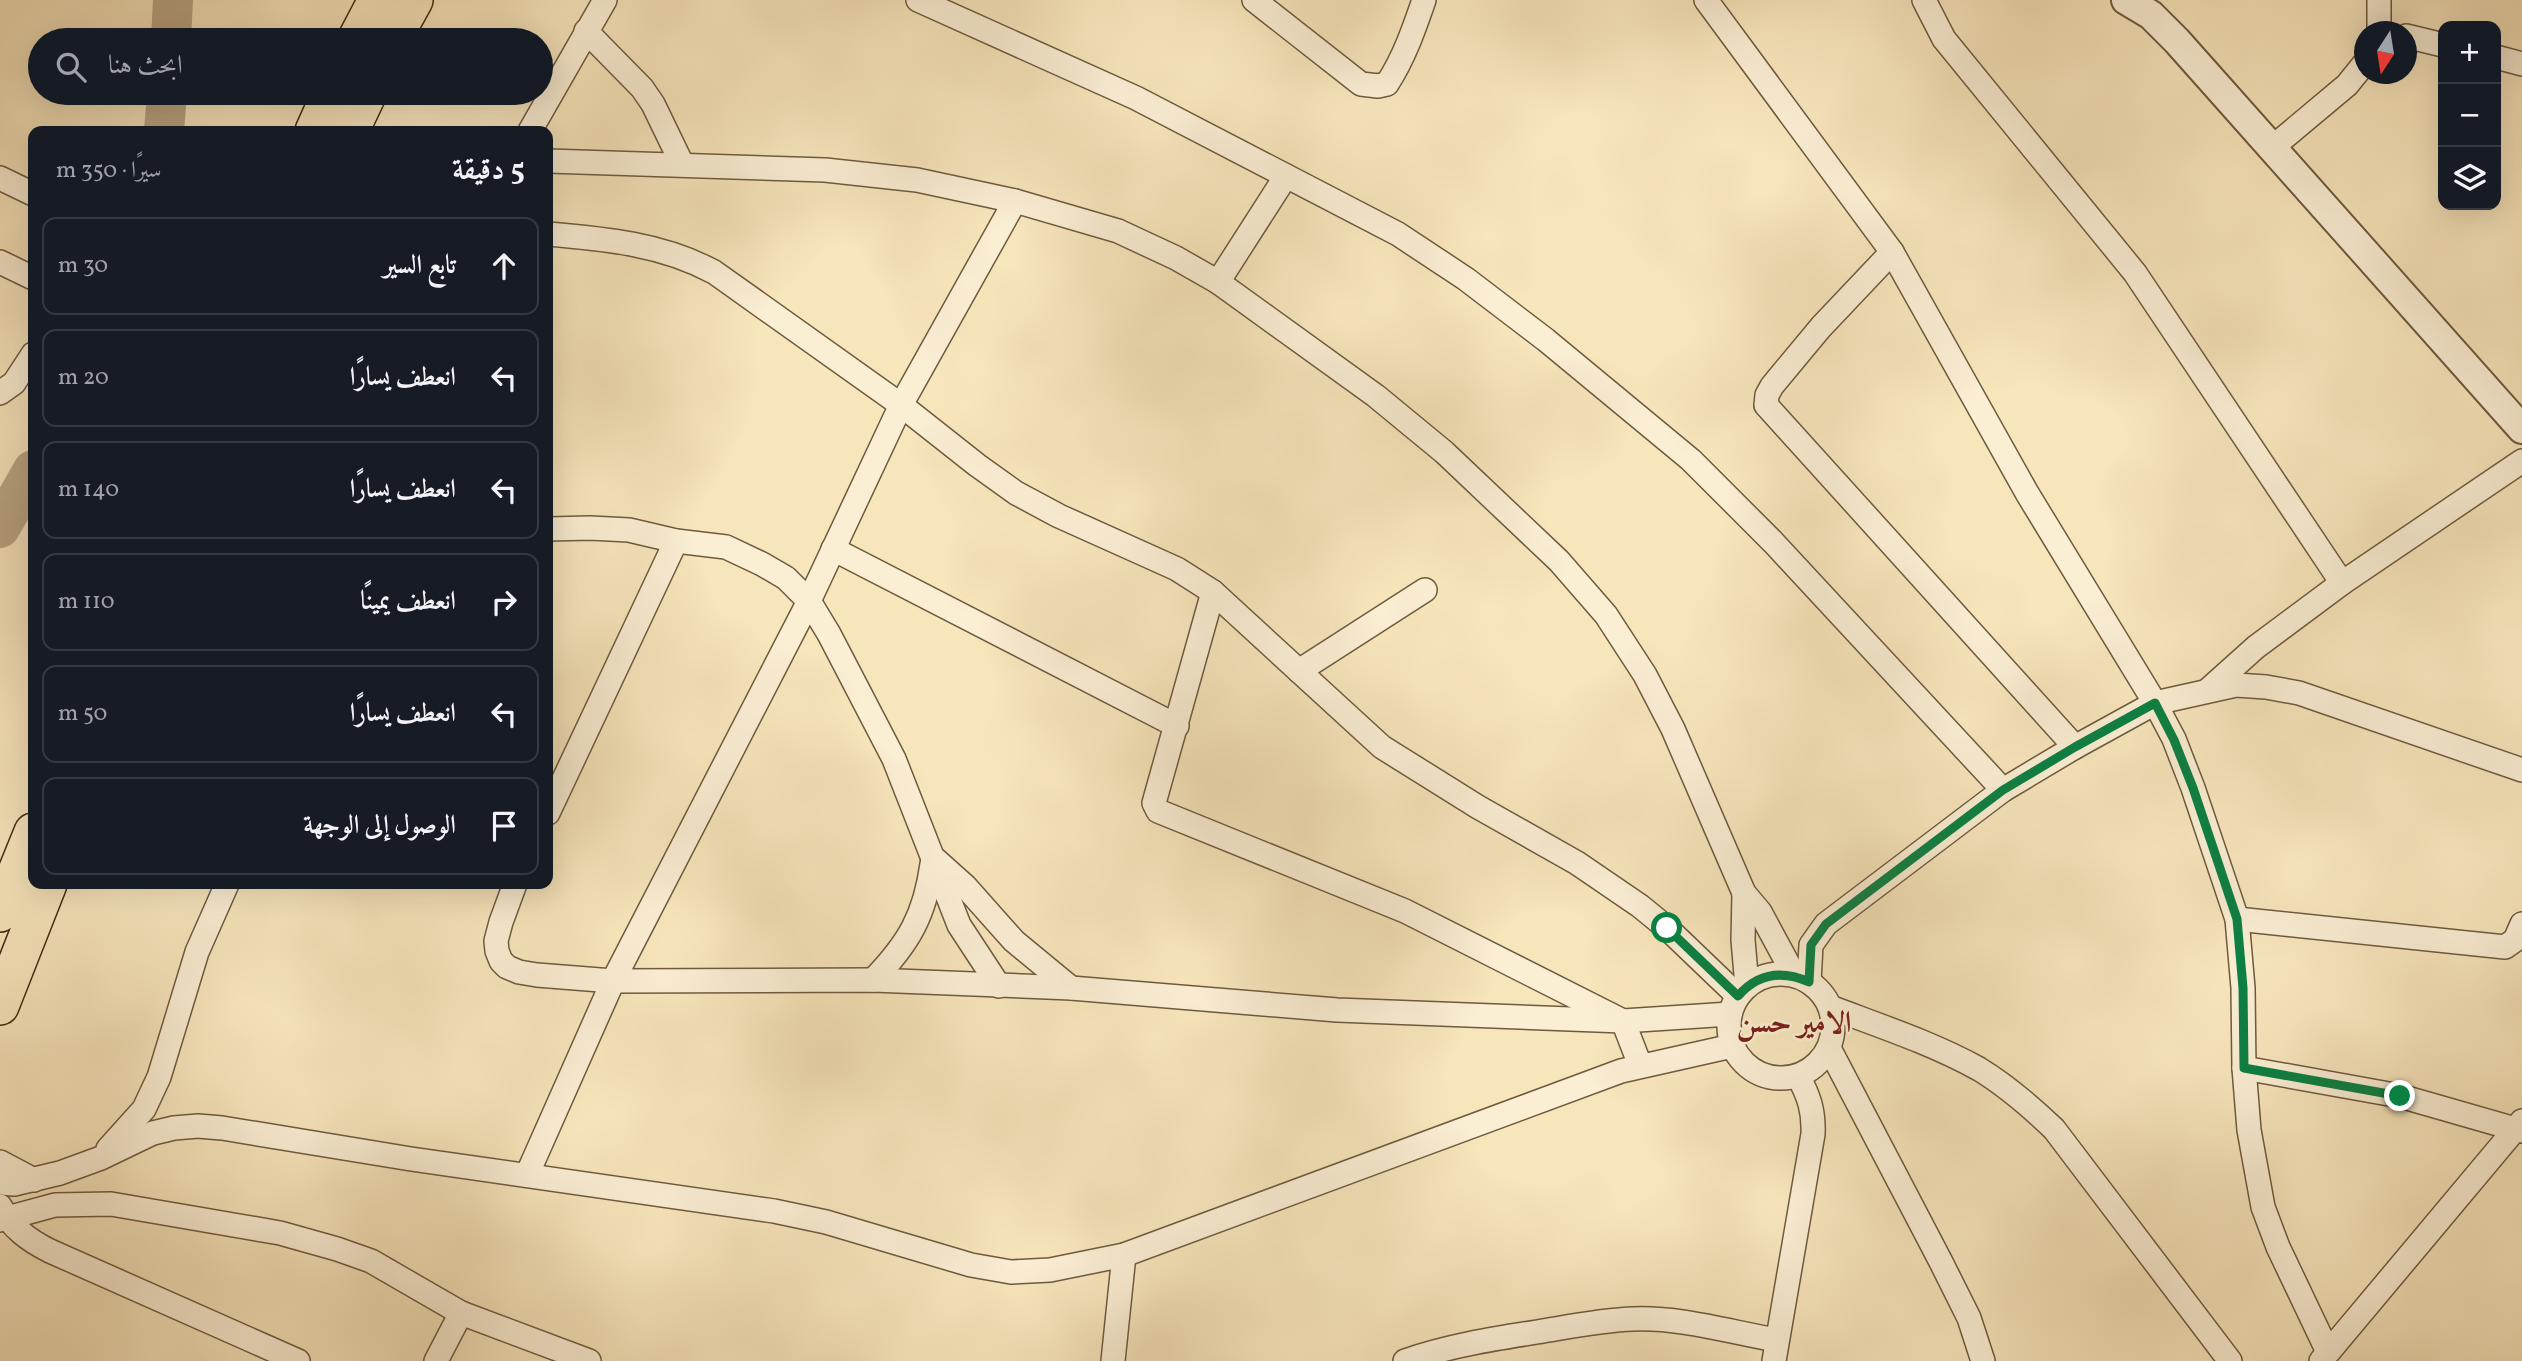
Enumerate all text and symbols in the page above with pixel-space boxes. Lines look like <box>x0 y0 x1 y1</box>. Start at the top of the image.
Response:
north arrow <box>2354 21 2417 84</box>
map controls <box>2438 21 2501 210</box>
button: + <box>2438 21 2501 84</box>
search box <box>28 28 553 105</box>
icon: search <box>52 48 90 86</box>
text: ابحث هنا <box>108 48 183 84</box>
button: − <box>2438 84 2501 147</box>
button: layers <box>2438 147 2501 210</box>
text: 5 دقيقة <box>452 150 525 192</box>
text: سيرًا · 350 m <box>56 155 162 187</box>
icon: ahead <box>485 247 523 285</box>
text: تابع السير <box>383 248 456 284</box>
text: 30 m <box>58 250 108 282</box>
icon: left <box>485 359 523 397</box>
text: انعطف يسارًا <box>350 360 456 396</box>
text: 20 m <box>58 362 109 394</box>
icon: left <box>485 471 523 509</box>
text: انعطف يسارًا <box>350 472 456 508</box>
text: 140 m <box>58 474 119 506</box>
icon: right <box>485 583 523 621</box>
text: انعطف يمينًا <box>360 584 456 620</box>
text: 110 m <box>58 586 115 618</box>
icon: left <box>485 695 523 733</box>
text: انعطف يسارًا <box>350 696 456 732</box>
text: 50 m <box>58 698 107 730</box>
icon: arrive <box>485 807 523 845</box>
text: الوصول إلى الوجهة <box>303 808 456 844</box>
route start <box>1651 912 1682 943</box>
district label: الامير حسن <box>1736 1003 1852 1045</box>
route end <box>2384 1080 2415 1111</box>

